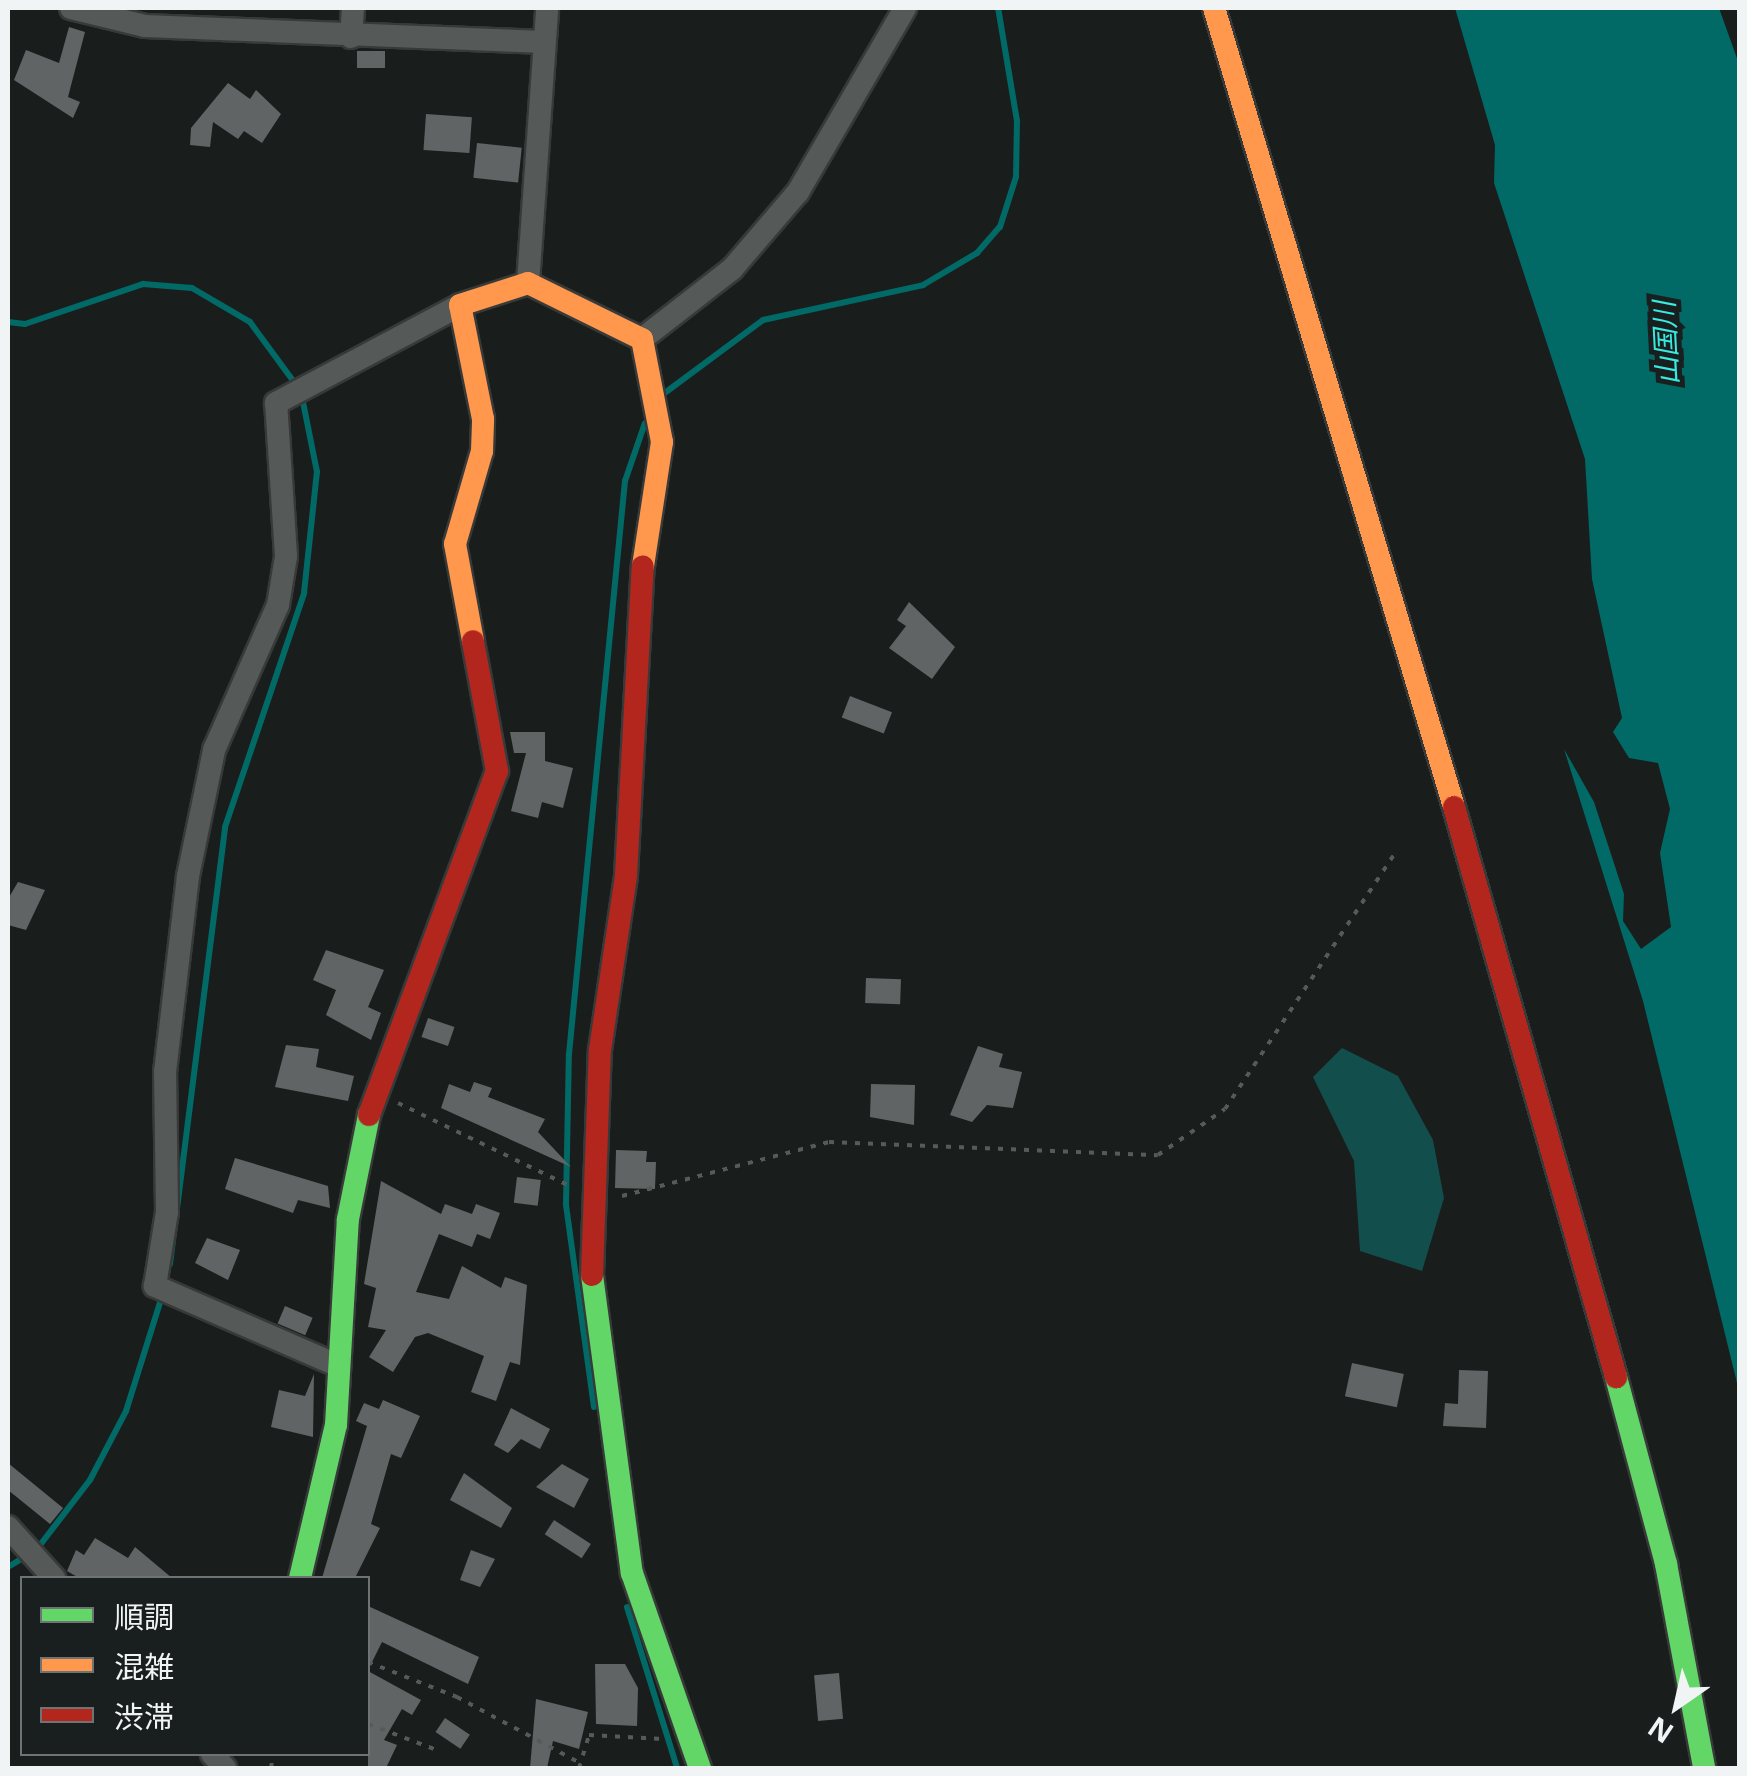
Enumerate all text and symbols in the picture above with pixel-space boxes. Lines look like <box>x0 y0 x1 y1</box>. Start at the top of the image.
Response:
water label: 山国川 <box>1646 300 1684 386</box>
legend <box>20 1576 370 1756</box>
text: 順調 <box>114 1596 174 1637</box>
text: 混雑 <box>114 1646 174 1687</box>
north arrow <box>1627 1656 1727 1756</box>
text: 渋滞 <box>114 1696 174 1737</box>
text: N <box>1640 1709 1680 1753</box>

